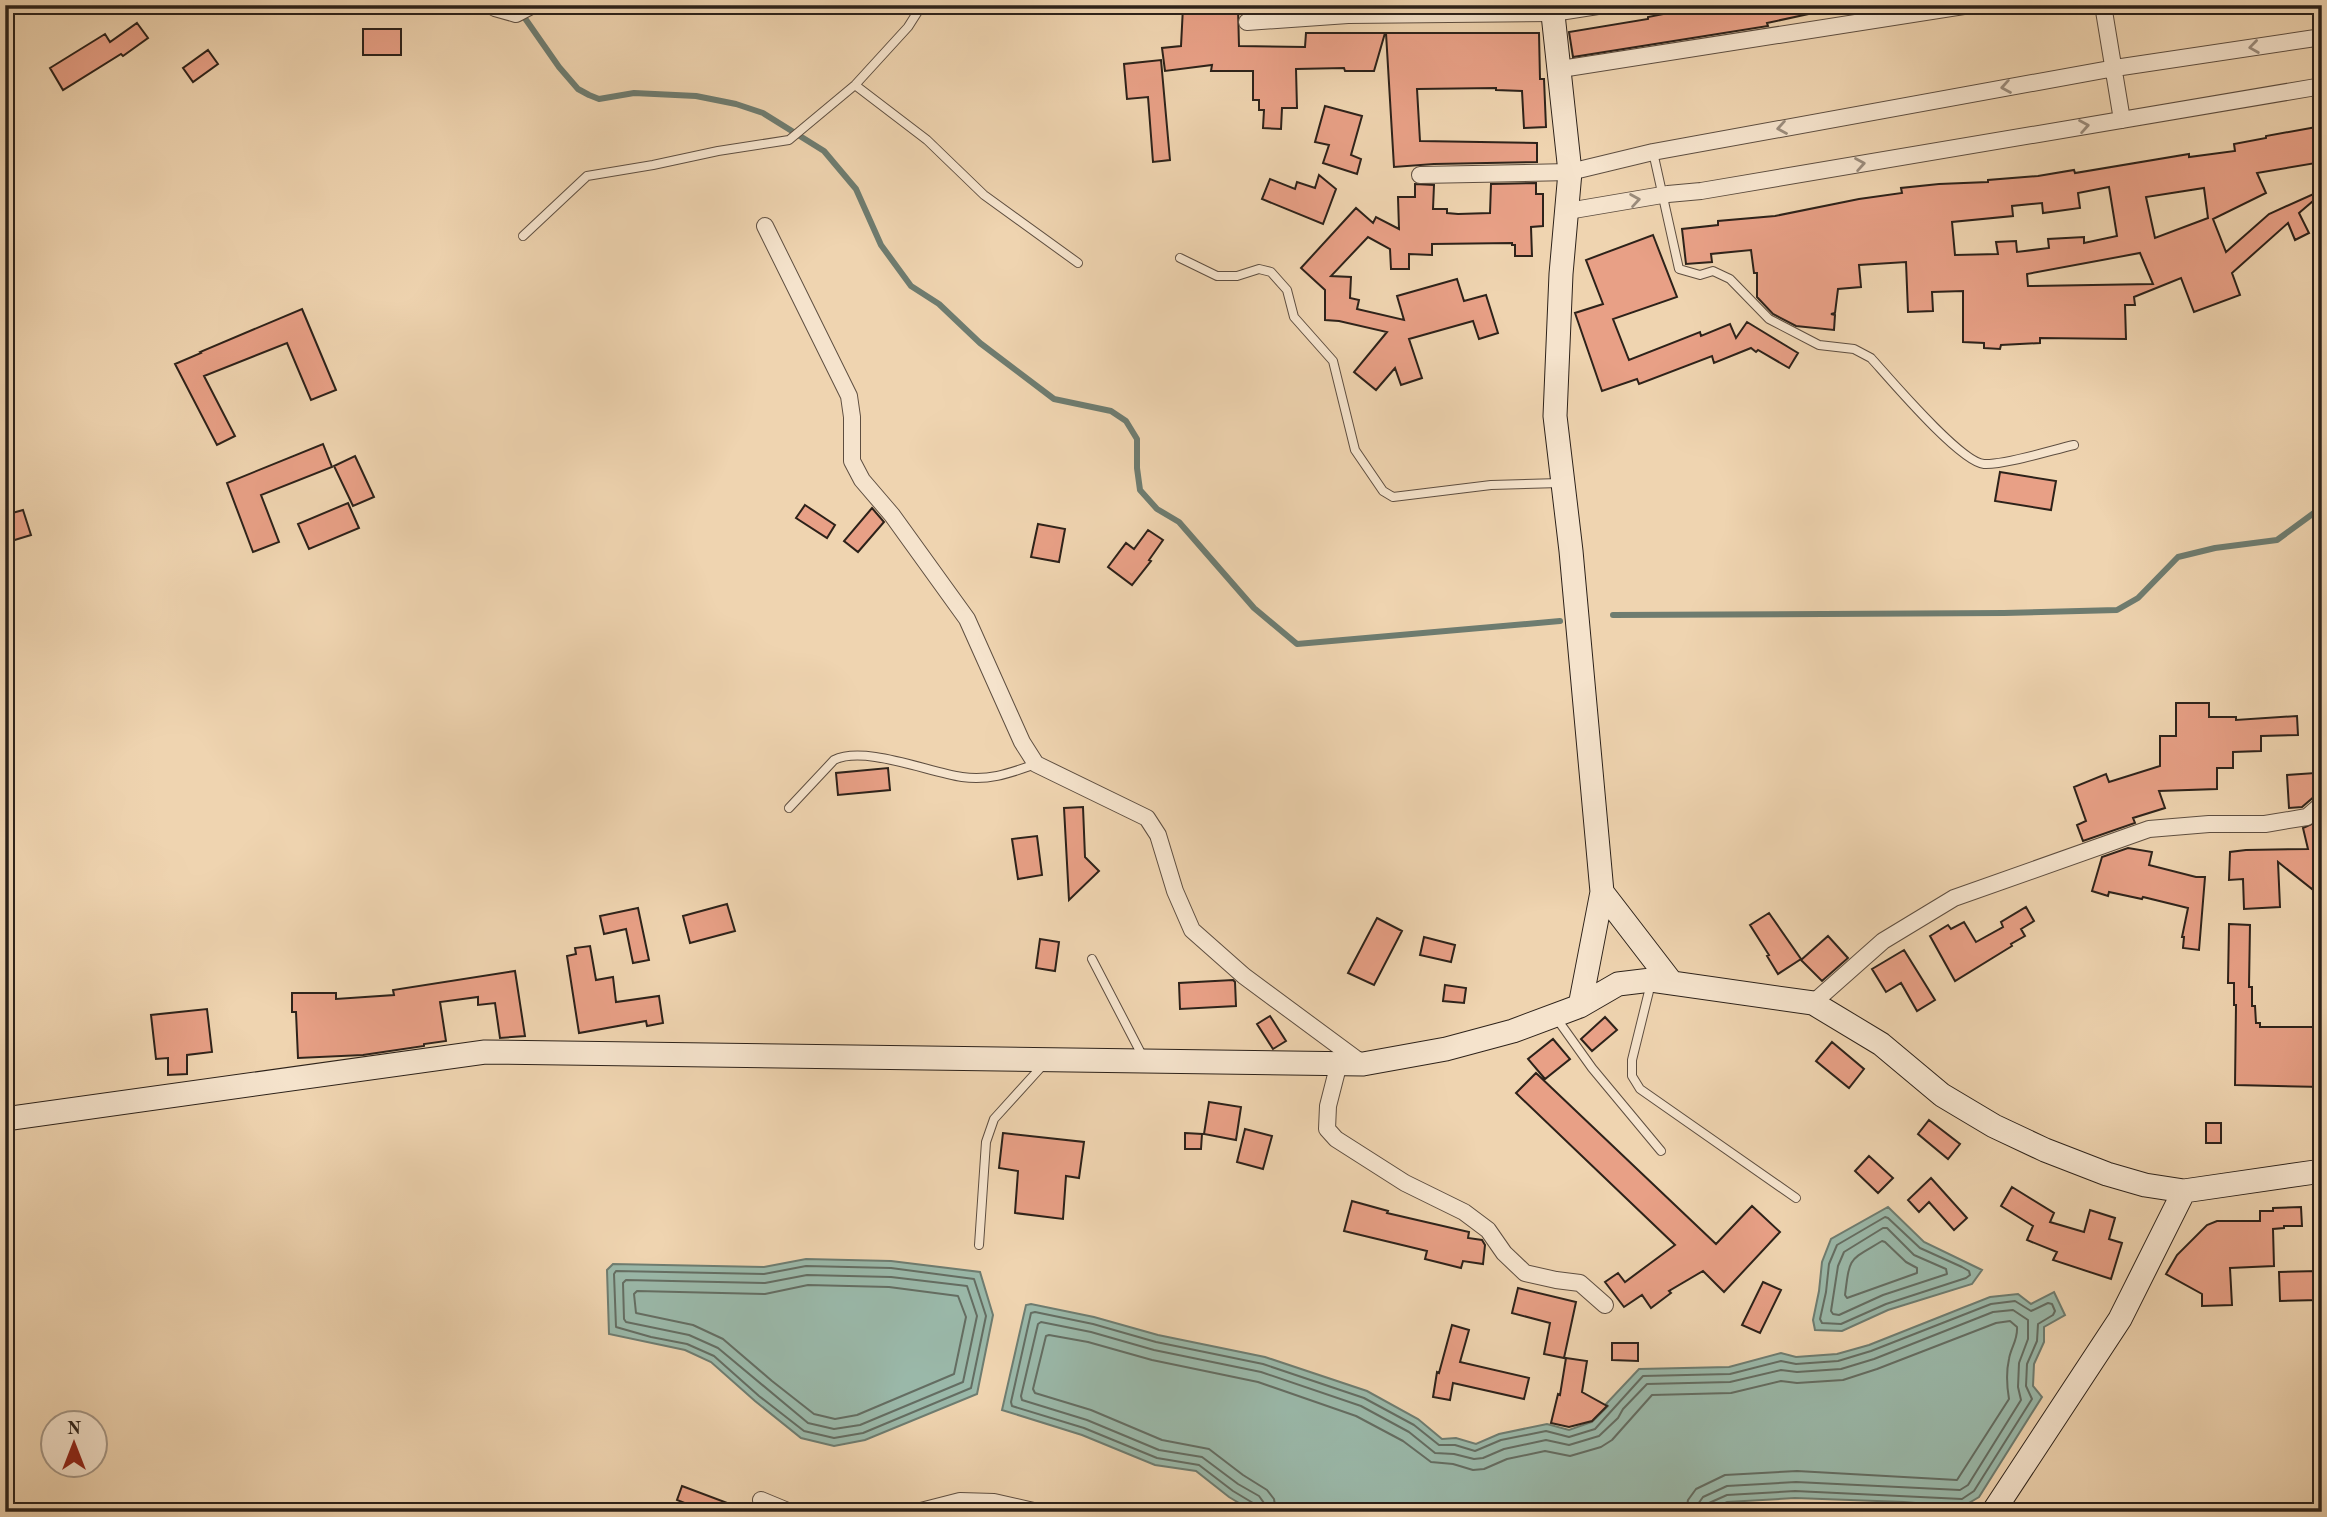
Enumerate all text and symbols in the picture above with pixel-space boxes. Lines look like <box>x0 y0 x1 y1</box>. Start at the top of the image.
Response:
one-way arrow <box>2248 39 2260 54</box>
one-way arrow <box>2000 79 2012 94</box>
one-way arrow <box>2078 119 2090 134</box>
one-way arrow <box>1776 120 1788 135</box>
one-way arrow <box>1854 157 1866 172</box>
one-way arrow <box>1629 193 1641 208</box>
north arrow <box>38 1408 108 1478</box>
text: N <box>67 1420 82 1439</box>

